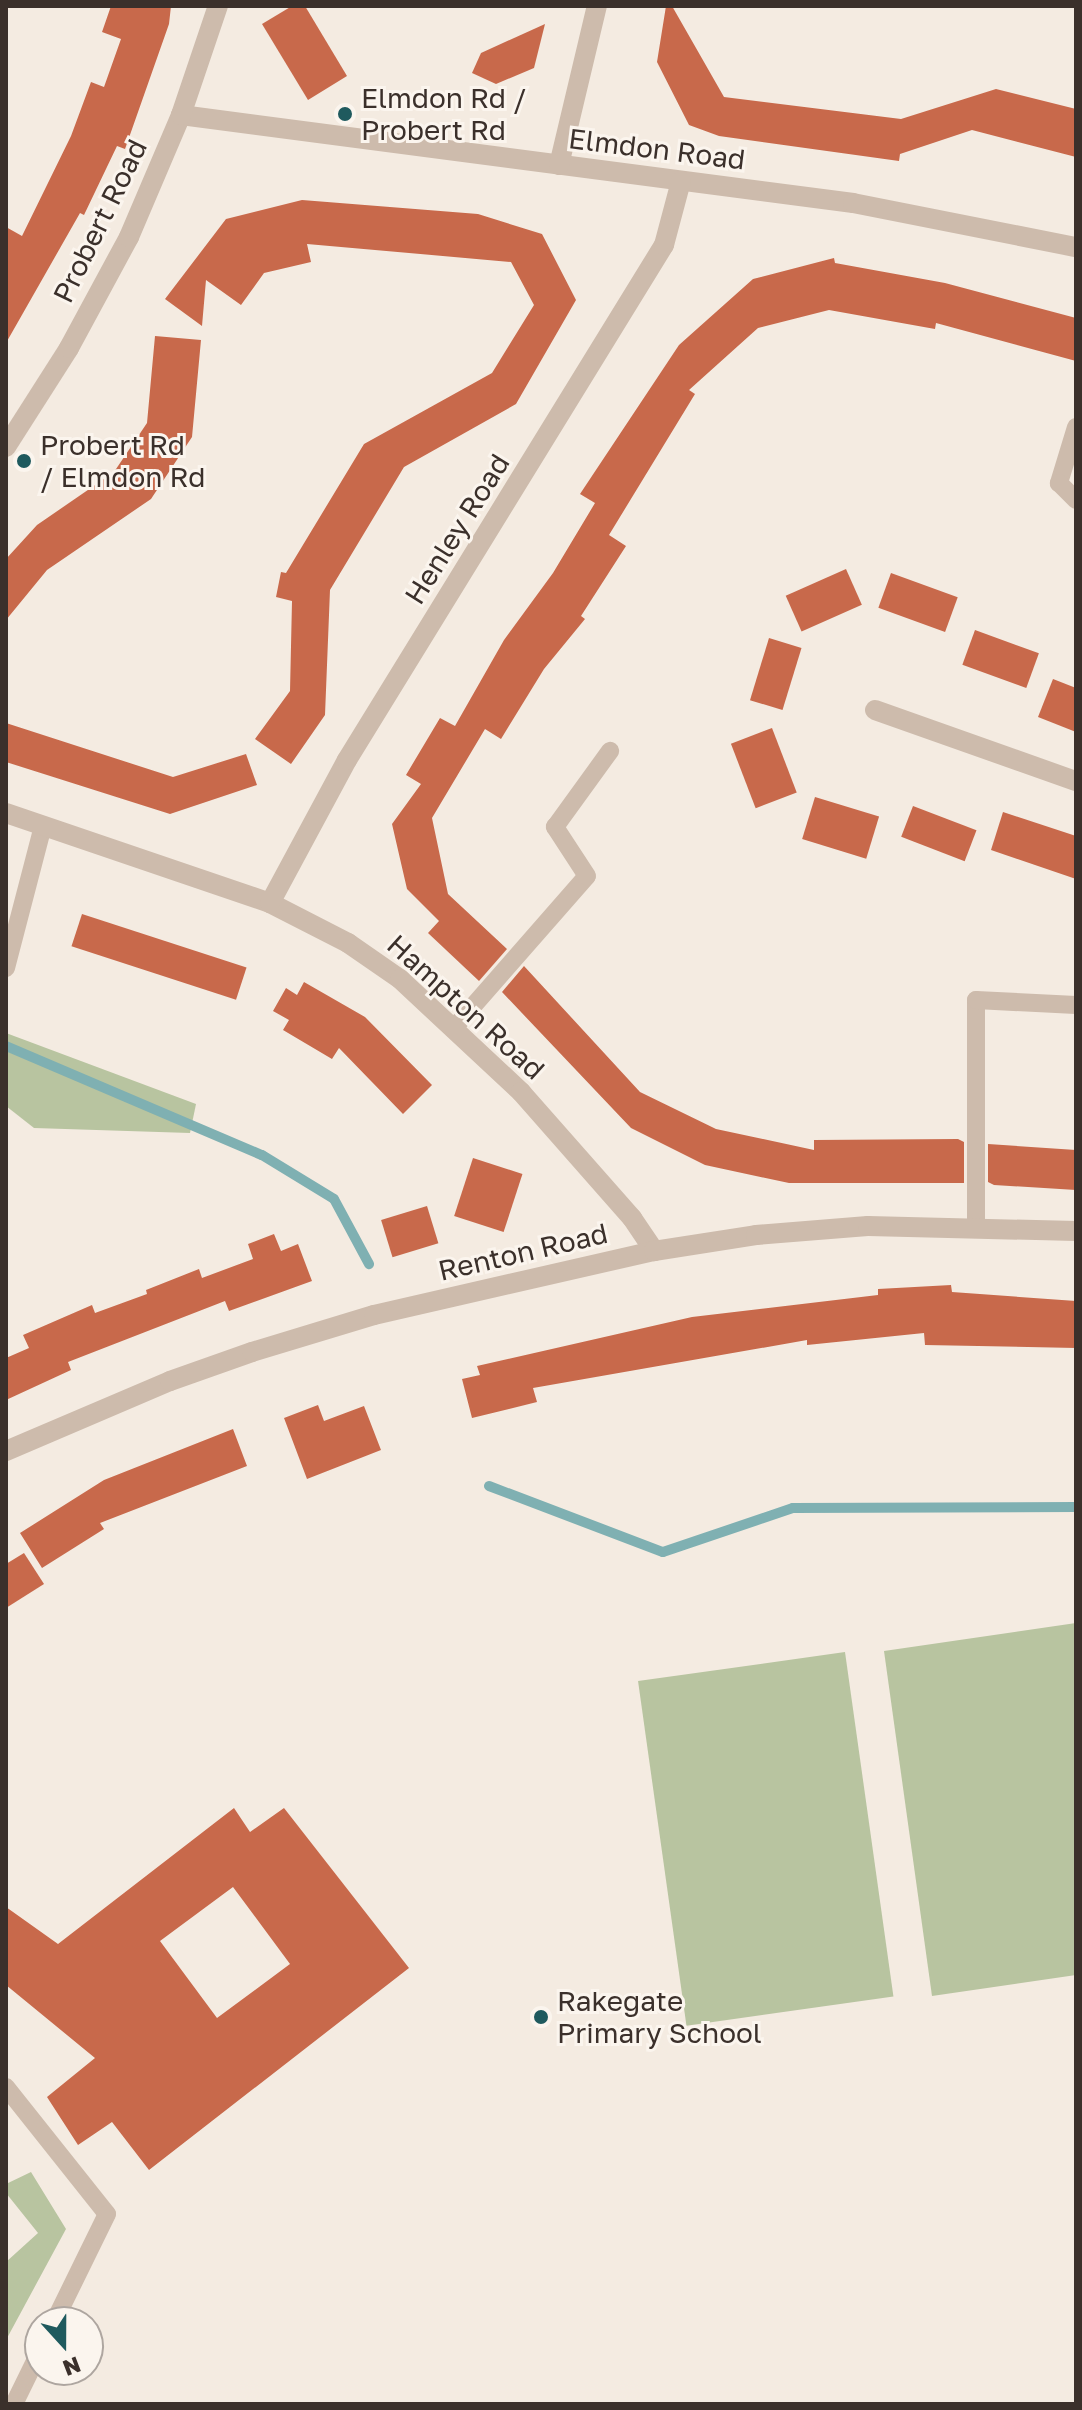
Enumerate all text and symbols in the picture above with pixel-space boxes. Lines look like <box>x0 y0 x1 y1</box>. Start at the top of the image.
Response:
place label: Elmdon Rd / Probert Rd <box>361 81 526 147</box>
marker: Elmdon Rd / Probert Rd <box>336 105 354 123</box>
street label: Elmdon Road <box>567 121 747 177</box>
street label: Probert Road <box>46 134 154 308</box>
place label: Probert Rd / Elmdon Rd <box>40 428 205 494</box>
street label: Henley Road <box>398 448 516 610</box>
marker: Probert Rd / Elmdon Rd <box>15 452 33 470</box>
street label: Hampton Road <box>380 928 552 1086</box>
street label: Renton Road <box>435 1216 611 1288</box>
place label: Rakegate Primary School <box>557 1984 762 2050</box>
marker: Rakegate Primary School <box>532 2008 550 2026</box>
north arrow <box>24 2306 104 2386</box>
text: N <box>59 2351 85 2383</box>

